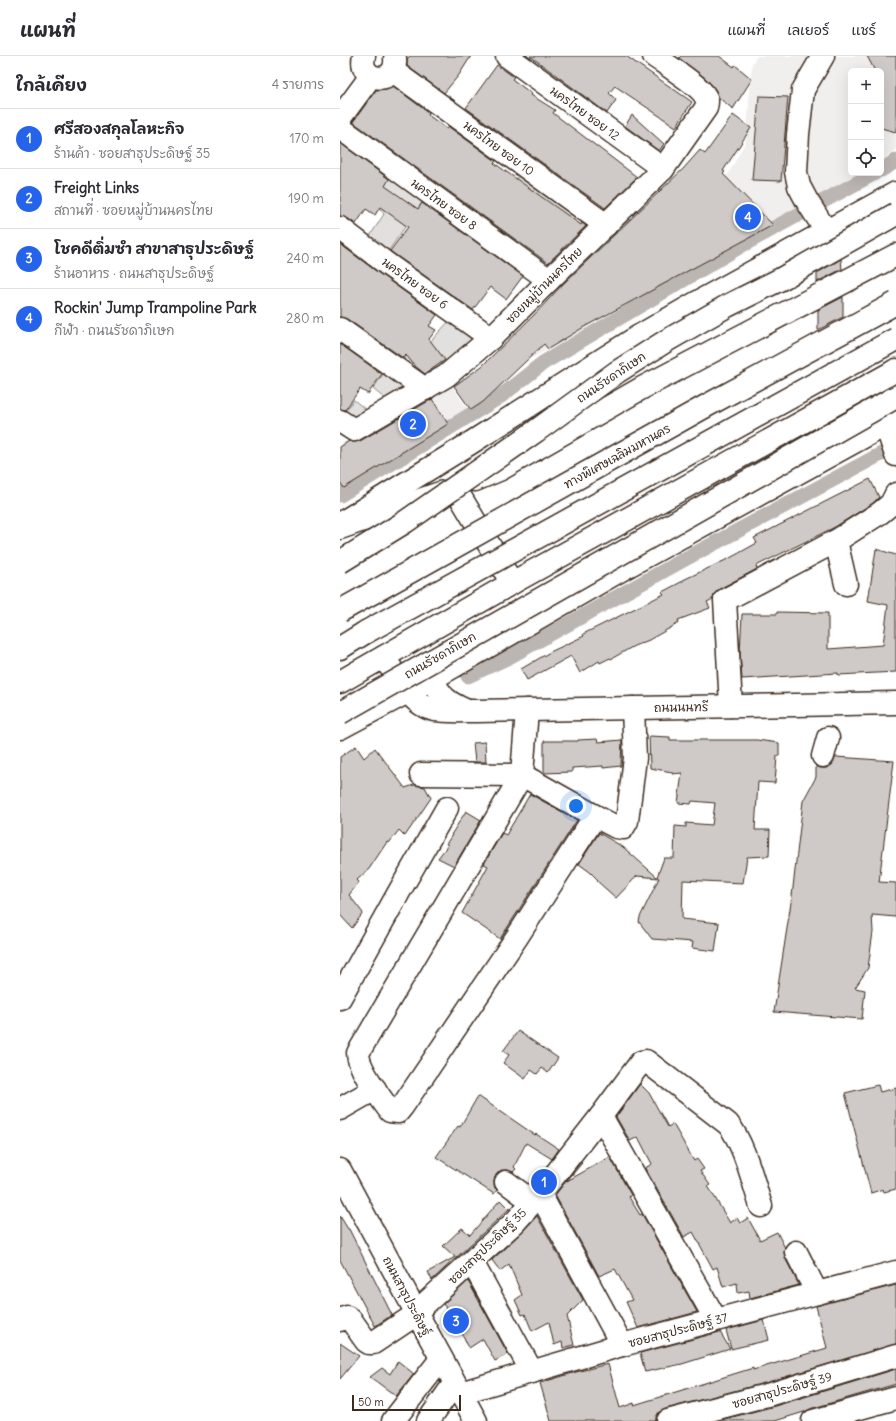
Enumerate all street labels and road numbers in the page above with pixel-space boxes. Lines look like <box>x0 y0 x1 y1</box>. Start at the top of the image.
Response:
street label: นครไทย ซอย 12 <box>547 83 623 143</box>
street label: นครไทย ซอย 10 <box>461 117 537 179</box>
street label: นครไทย ซอย 8 <box>408 175 480 233</box>
street label: ซอยหมู่บ้านนครไทย <box>503 244 587 328</box>
street label: นครไทย ซอย 6 <box>379 254 451 312</box>
street label: ถนนรัชดาภิเษก <box>574 348 648 406</box>
street label: ทางพิเศษเฉลิมมหานคร <box>561 420 673 492</box>
street label: ถนนรัชดาภิเษก <box>402 628 478 682</box>
street label: ถนนนนทรี <box>654 699 709 715</box>
street label: ซอยสาธุประดิษฐ์ 35 <box>445 1205 531 1289</box>
street label: ถนนสาธุประดิษฐ์ <box>378 1254 434 1340</box>
street label: ซอยสาธุประดิษฐ์ 37 <box>627 1310 730 1352</box>
street label: ซอยสาธุประดิษฐ์ 39 <box>730 1369 834 1413</box>

